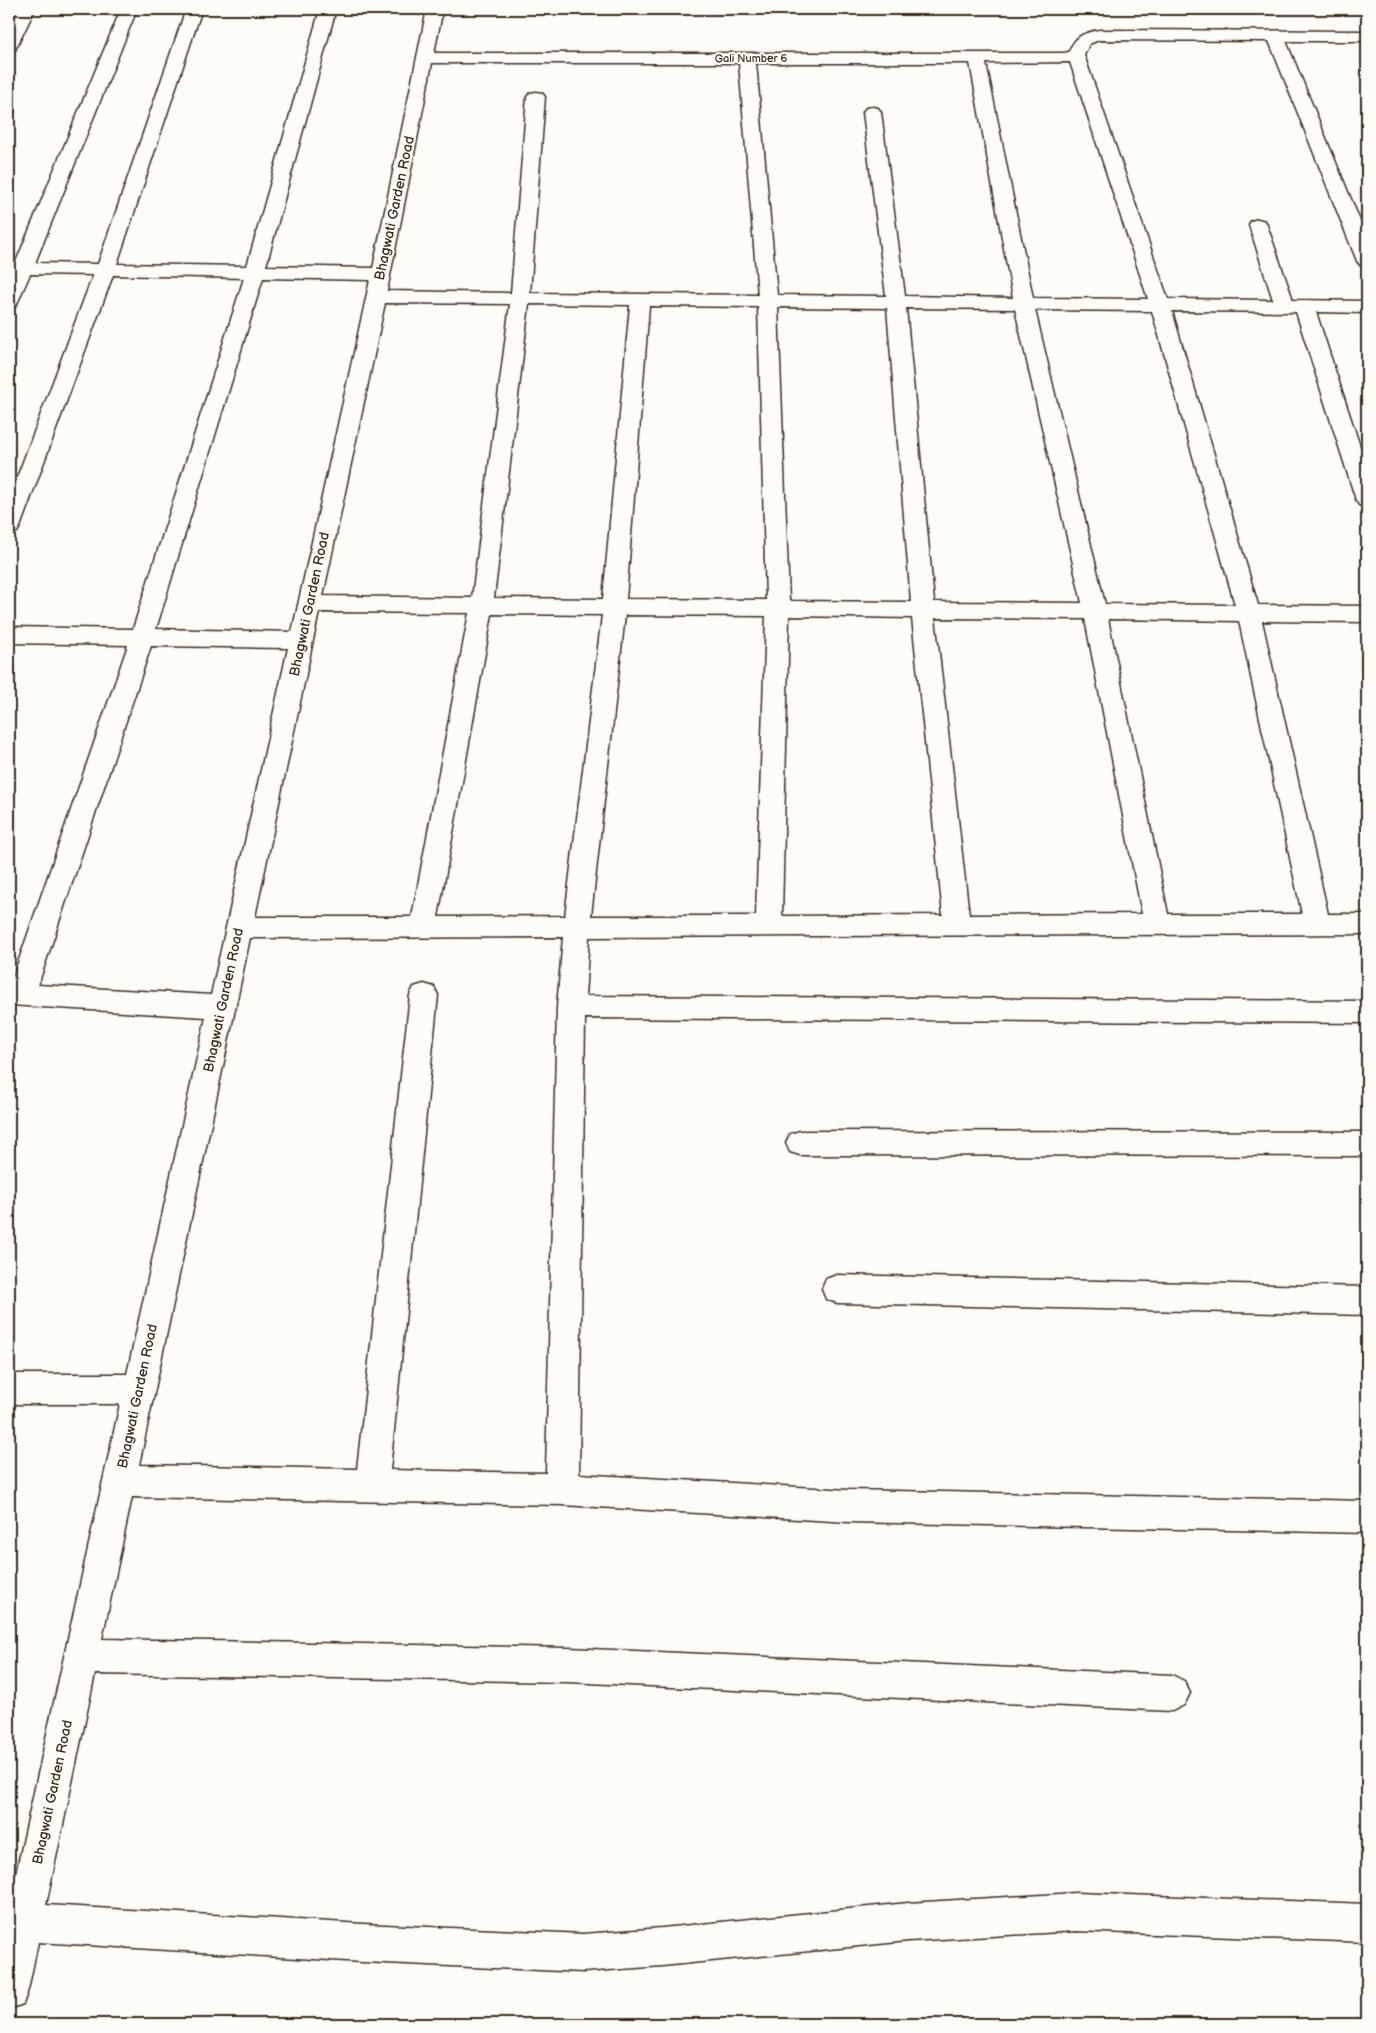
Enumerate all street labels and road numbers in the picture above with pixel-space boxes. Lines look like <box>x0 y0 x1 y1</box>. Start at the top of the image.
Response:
street label: Gali Number 6 <box>715 52 787 65</box>
street label: Bhagwati Garden Road <box>371 134 418 282</box>
street label: Bhagwati Garden Road <box>286 530 333 678</box>
street label: Bhagwati Garden Road <box>200 926 247 1074</box>
street label: Bhagwati Garden Road <box>114 1322 161 1470</box>
street label: Bhagwati Garden Road <box>29 1718 76 1866</box>

